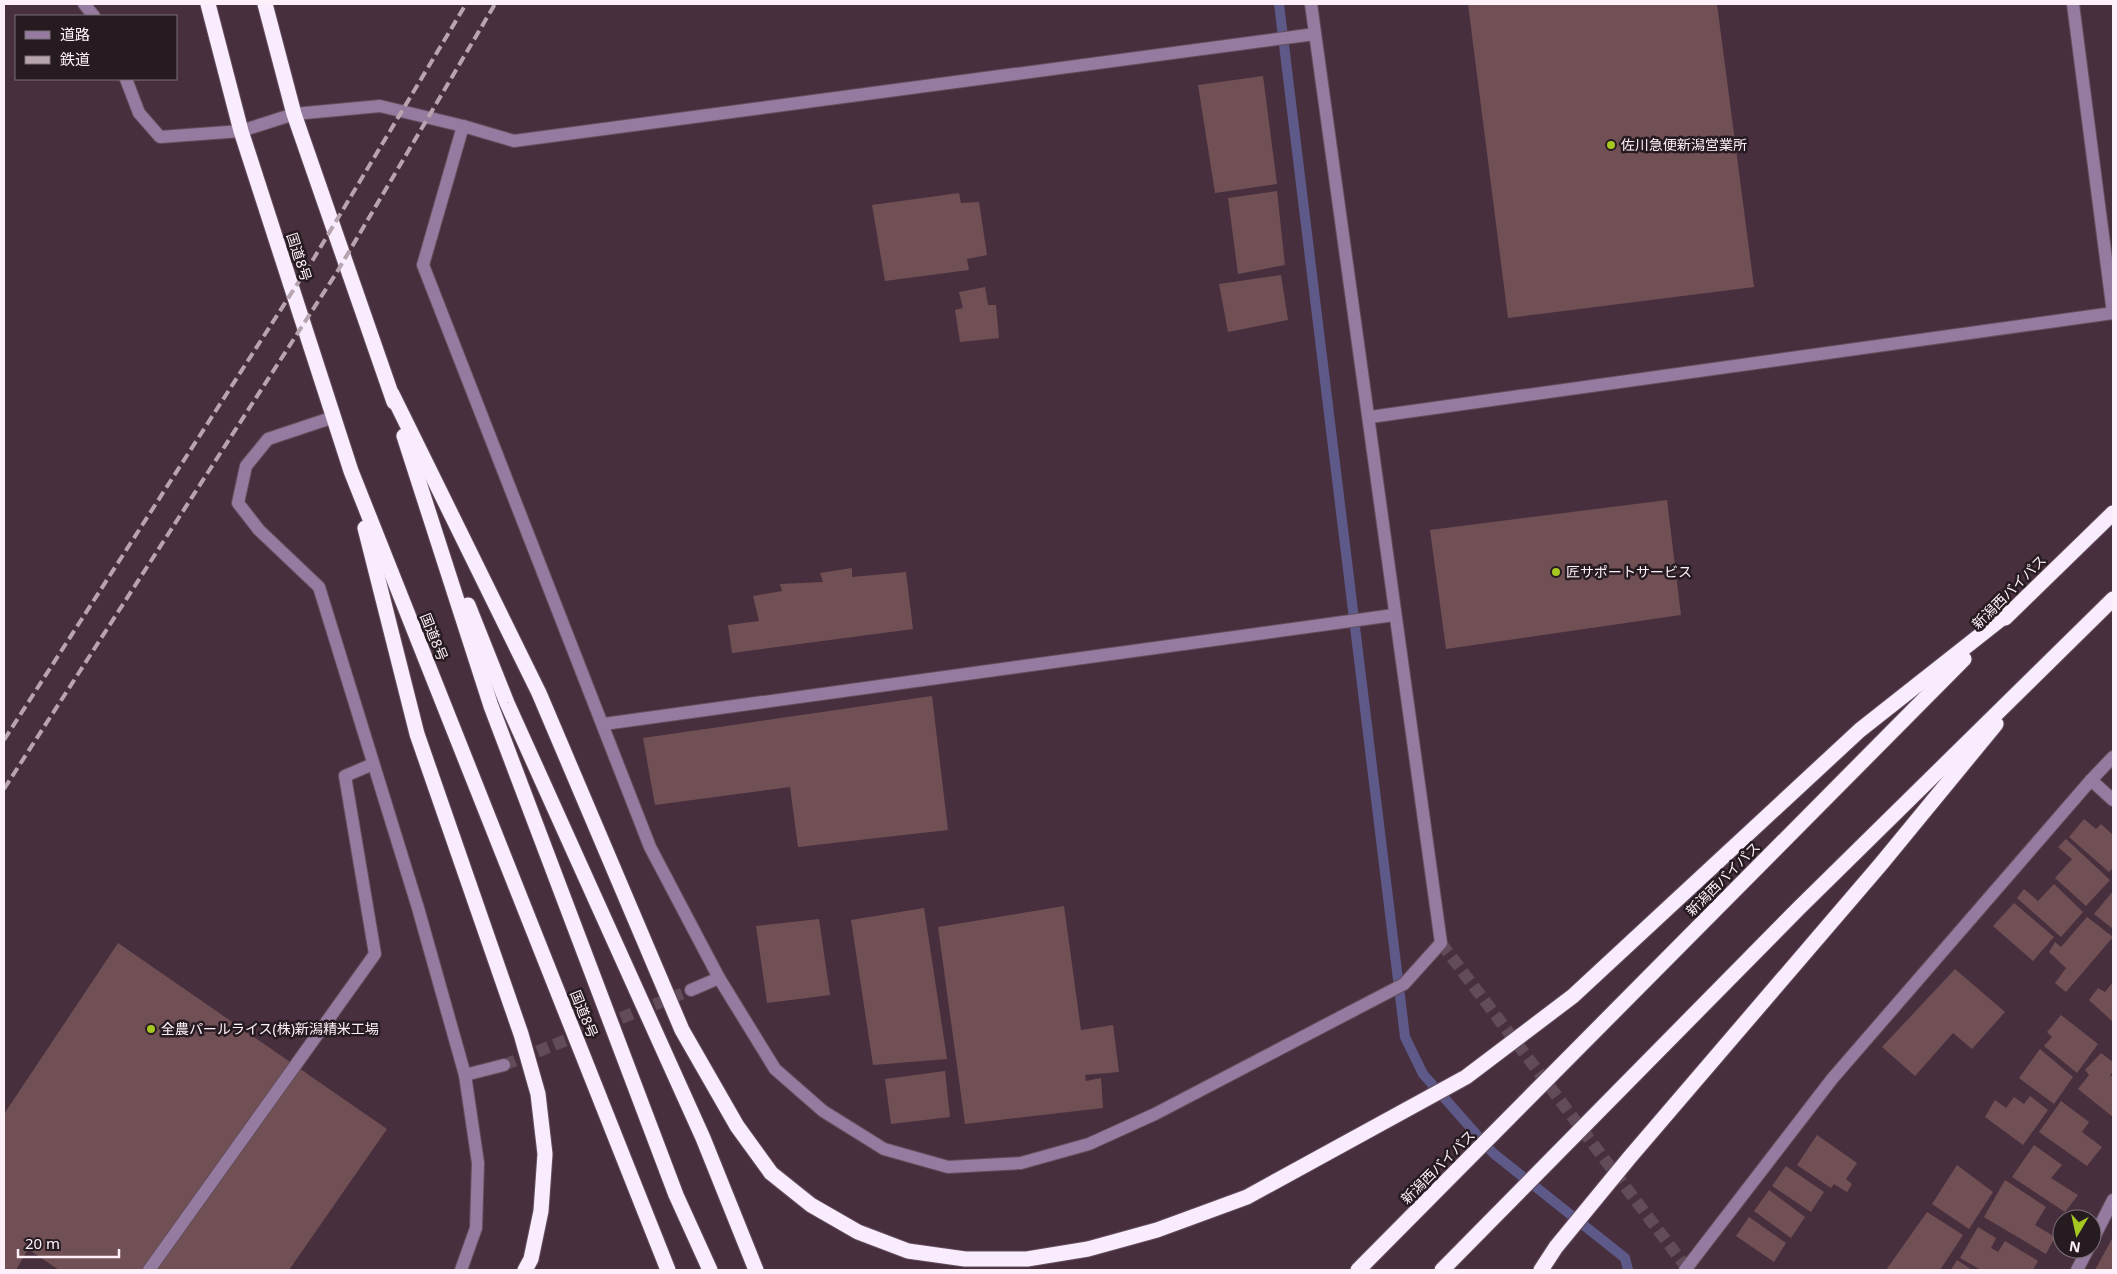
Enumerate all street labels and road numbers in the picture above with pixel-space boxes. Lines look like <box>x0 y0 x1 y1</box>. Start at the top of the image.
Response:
street label: 国道8号 <box>283 230 316 284</box>
street label: 新潟西バイパス <box>1967 550 2050 633</box>
street label: 国道8号 <box>416 610 453 664</box>
street label: 新潟西バイパス <box>1681 837 1764 920</box>
street label: 国道8号 <box>566 987 603 1041</box>
street label: 新潟西バイパス <box>1396 1125 1479 1208</box>

